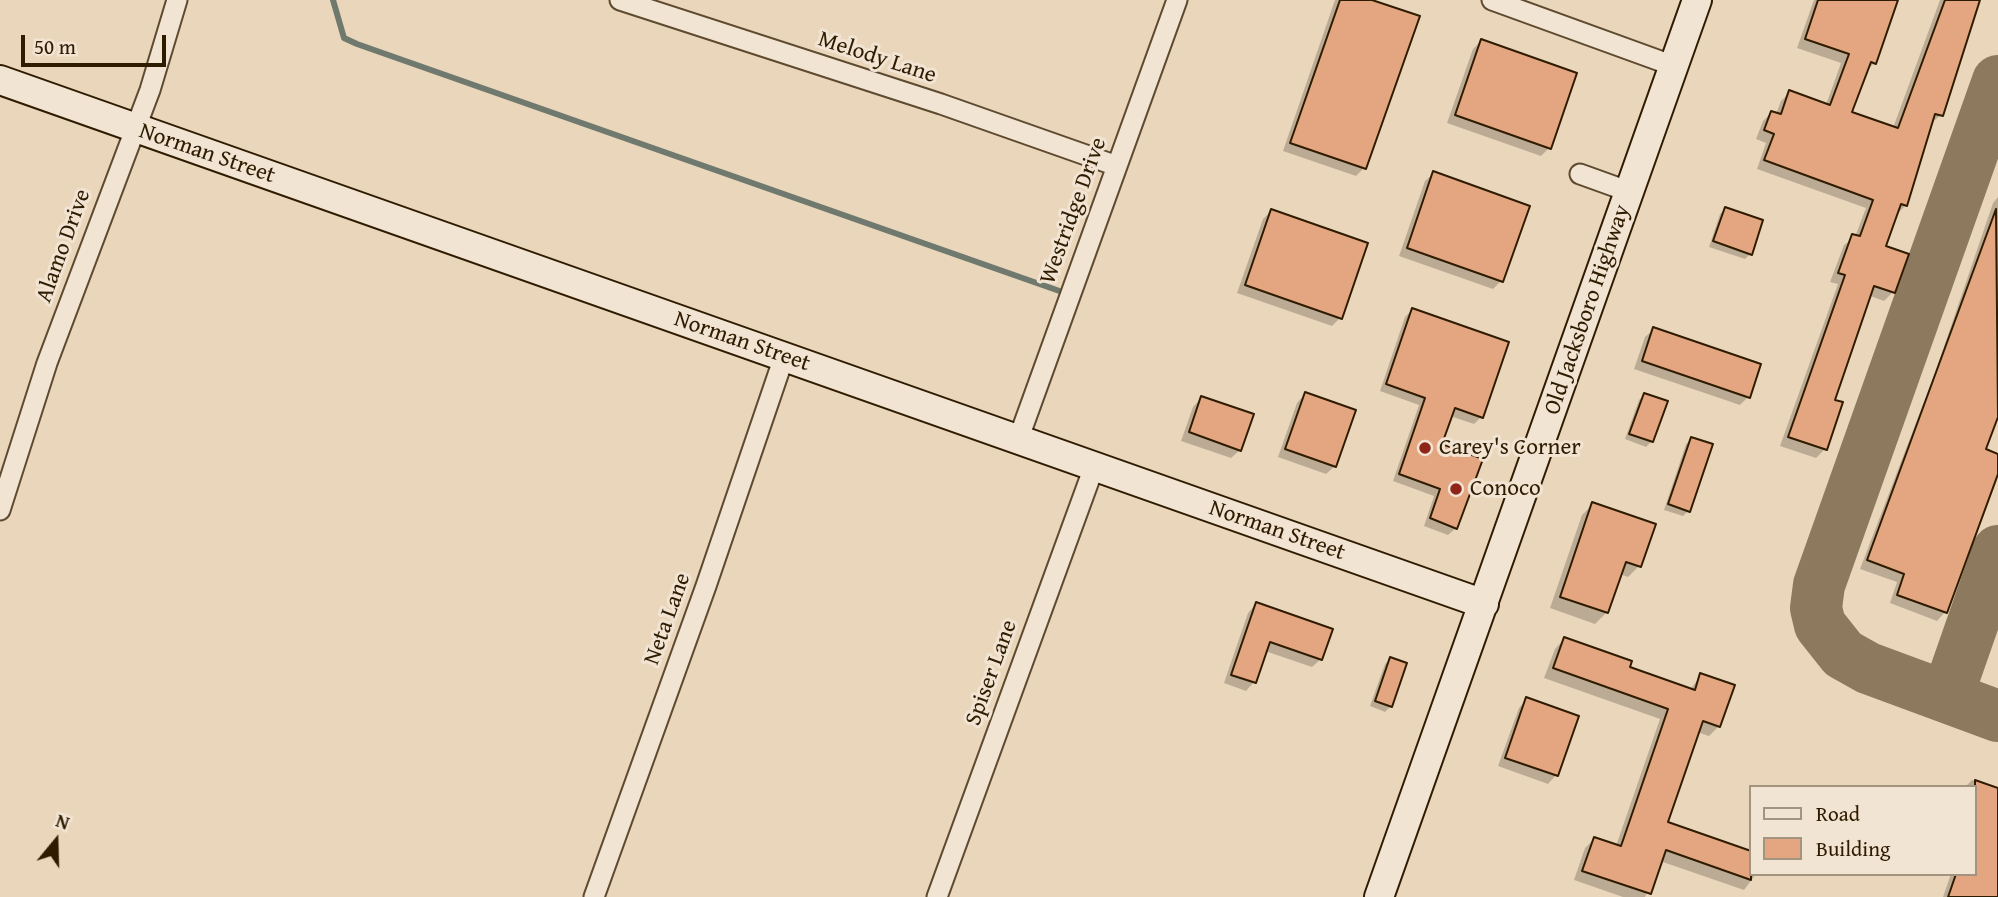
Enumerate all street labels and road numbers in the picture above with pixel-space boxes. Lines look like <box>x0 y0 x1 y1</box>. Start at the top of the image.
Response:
street label: Melody Lane <box>815 26 939 90</box>
street label: Norman Street <box>135 118 279 190</box>
street label: Westridge Drive <box>1035 134 1113 288</box>
street label: Alamo Drive <box>31 186 97 306</box>
street label: Old Jacksboro Highway <box>1539 201 1637 419</box>
street label: Norman Street <box>670 306 814 378</box>
street label: Norman Street <box>1205 495 1349 567</box>
street label: Neta Lane <box>639 569 697 669</box>
street label: Spiser Lane <box>960 616 1024 730</box>

